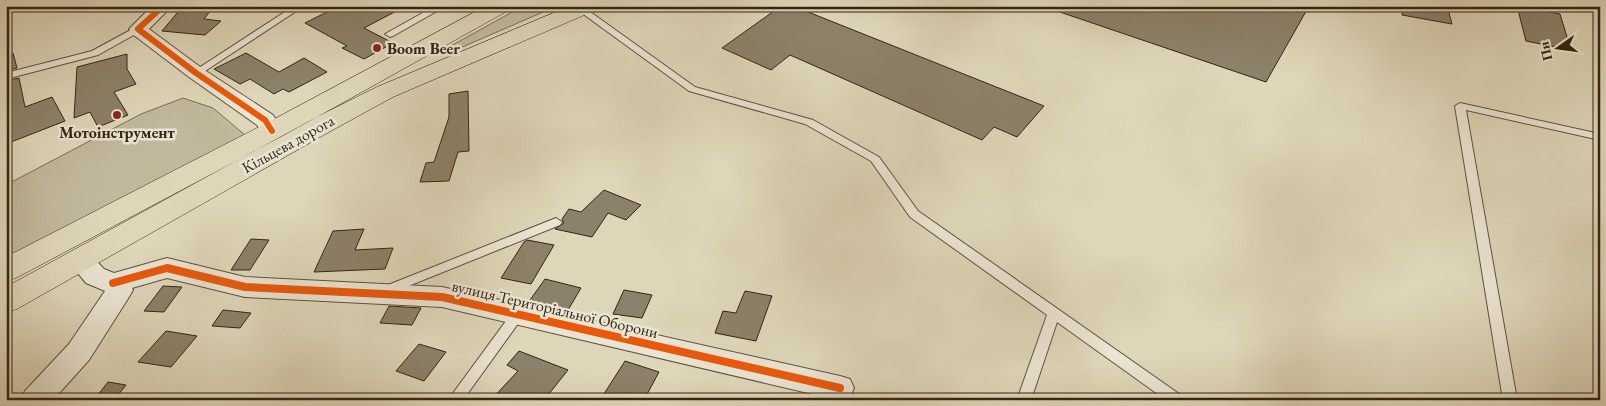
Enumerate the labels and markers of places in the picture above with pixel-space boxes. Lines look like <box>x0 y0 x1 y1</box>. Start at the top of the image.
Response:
place label: Boom Beer <box>387 38 460 59</box>
marker: Boom Beer <box>371 42 383 54</box>
marker: Мотоінструмент <box>111 109 123 121</box>
place label: Мотоінструмент <box>59 122 176 143</box>

